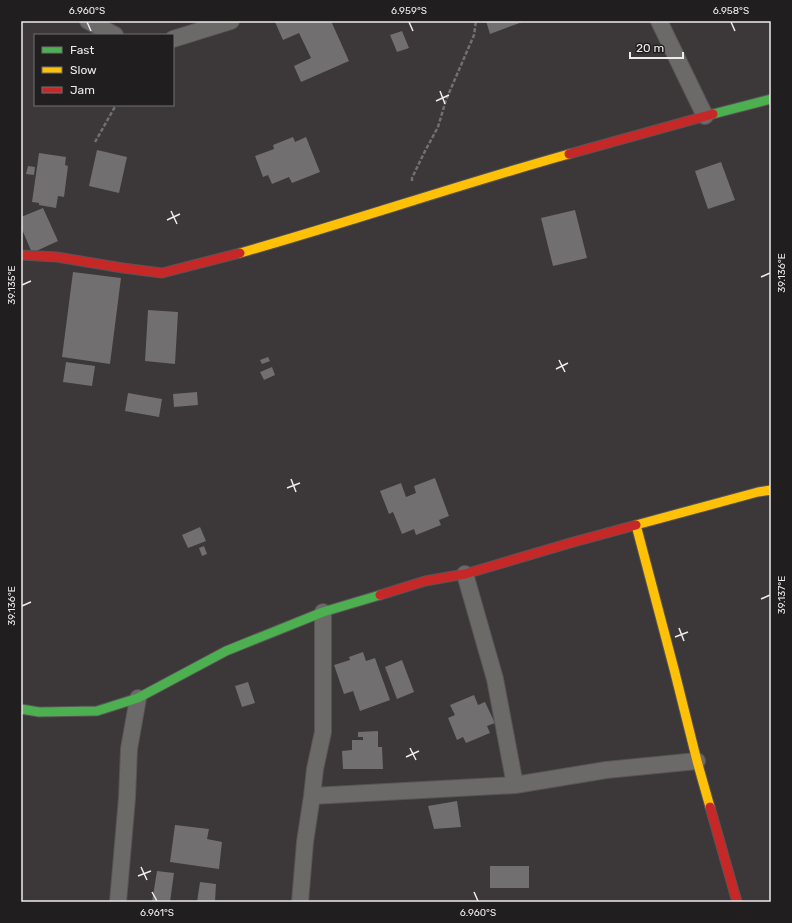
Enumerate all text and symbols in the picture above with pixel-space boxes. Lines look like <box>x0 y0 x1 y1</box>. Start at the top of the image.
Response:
text: 6.960°S <box>69 5 105 17</box>
text: 6.959°S <box>391 5 427 17</box>
text: 6.958°S <box>713 5 749 17</box>
legend <box>34 34 174 106</box>
scale bar <box>630 34 683 60</box>
text: 20 m <box>636 41 664 55</box>
text: Fast <box>70 43 94 57</box>
text: Slow <box>70 63 97 77</box>
text: Jam <box>70 83 95 97</box>
text: 39.136°E <box>776 253 788 293</box>
text: 39.135°E <box>6 265 18 305</box>
text: 39.137°E <box>776 576 788 614</box>
text: 39.136°E <box>6 586 18 626</box>
text: 6.961°S <box>140 907 174 919</box>
text: 6.960°S <box>460 907 496 919</box>

